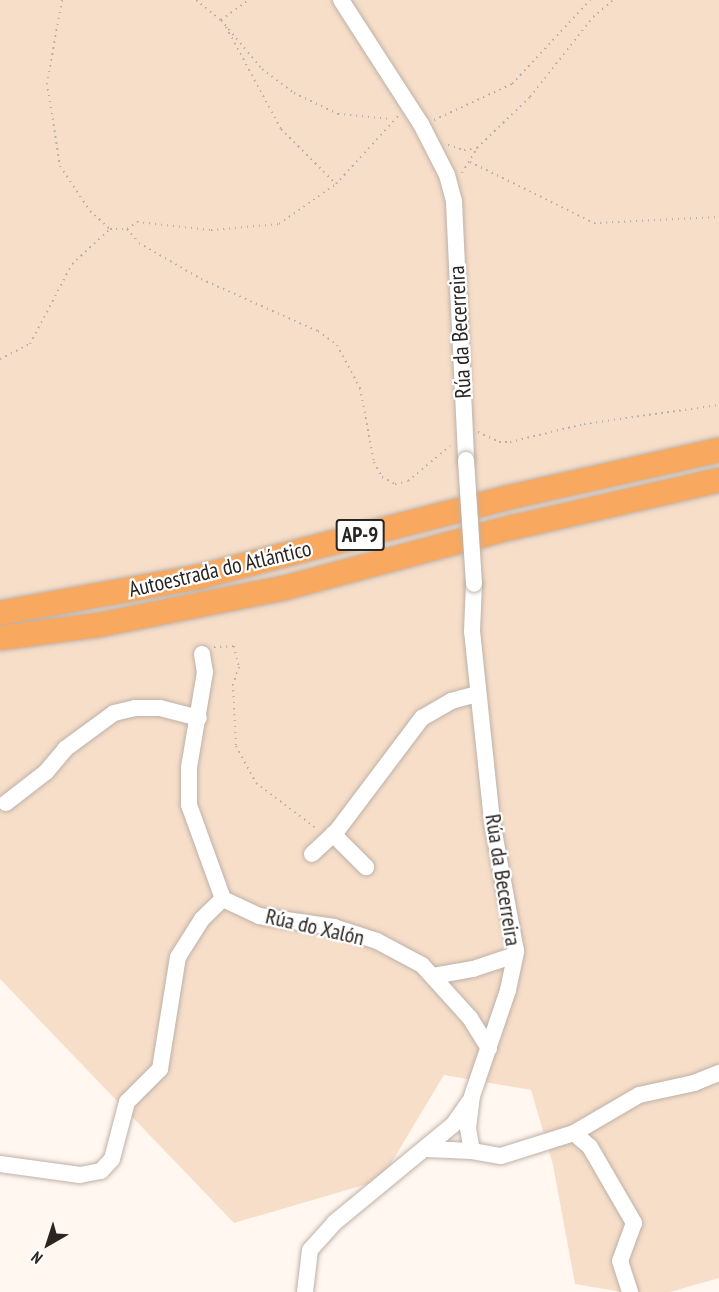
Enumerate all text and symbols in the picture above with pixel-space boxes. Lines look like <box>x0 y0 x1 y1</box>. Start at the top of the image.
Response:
street label: Rúa da Becerreira <box>443 265 477 399</box>
road number: AP-9 <box>334 517 386 553</box>
street label: Autoestrada do Atlántico <box>126 535 314 603</box>
street label: Rúa da Becerreira <box>480 812 526 948</box>
street label: Rúa do Xalón <box>263 903 367 951</box>
north arrow <box>18 1214 78 1274</box>
text: N <box>27 1248 46 1268</box>

